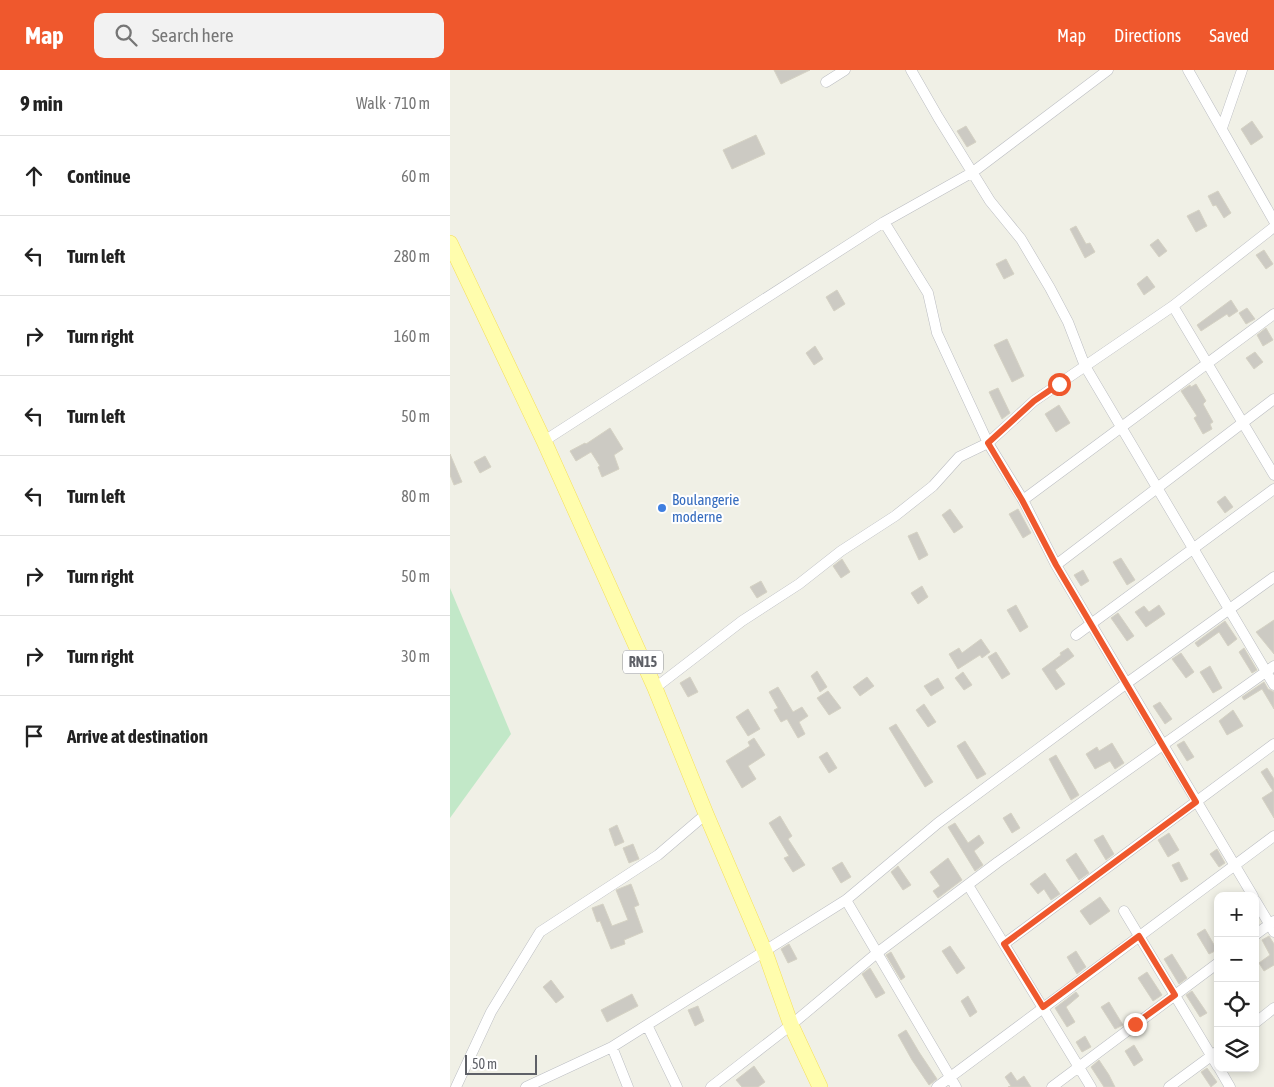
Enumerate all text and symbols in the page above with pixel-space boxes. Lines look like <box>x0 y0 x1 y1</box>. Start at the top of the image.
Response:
search box <box>94 13 444 58</box>
icon: search <box>112 21 140 49</box>
text: Map <box>25 22 64 49</box>
text: Search here <box>152 24 234 46</box>
text: Map <box>1057 25 1086 46</box>
text: Directions <box>1114 25 1181 46</box>
text: Saved <box>1209 25 1249 46</box>
text: 9 min <box>20 91 63 115</box>
text: Walk · 710 m <box>356 94 430 112</box>
icon: ahead <box>20 162 48 190</box>
text: Continue <box>67 165 131 187</box>
text: 60 m <box>401 167 430 185</box>
icon: left <box>20 242 48 270</box>
text: Turn left <box>67 245 125 267</box>
text: 280 m <box>394 247 430 265</box>
icon: right <box>20 322 48 350</box>
text: Turn right <box>67 325 134 347</box>
text: 160 m <box>394 327 430 345</box>
route start <box>1048 373 1071 396</box>
icon: left <box>20 402 48 430</box>
text: Turn left <box>67 405 125 427</box>
text: 50 m <box>401 407 430 425</box>
icon: left <box>20 482 48 510</box>
text: Turn left <box>67 485 125 507</box>
text: 80 m <box>401 487 430 505</box>
place label: Boulangerie moderne <box>672 491 739 525</box>
marker: Boulangerie moderne <box>656 502 668 514</box>
icon: right <box>20 562 48 590</box>
text: Turn right <box>67 565 134 587</box>
text: 50 m <box>401 567 430 585</box>
icon: right <box>20 642 48 670</box>
text: Turn right <box>67 645 134 667</box>
text: 30 m <box>401 647 430 665</box>
road number: RN15 <box>623 650 663 674</box>
icon: arrive <box>20 722 48 750</box>
text: Arrive at destination <box>67 725 208 747</box>
map controls <box>1214 892 1259 1072</box>
button: + <box>1214 892 1259 937</box>
button: − <box>1214 937 1259 982</box>
button: locate <box>1214 982 1259 1027</box>
route end <box>1124 1013 1147 1036</box>
button: layers <box>1214 1027 1259 1072</box>
scale bar <box>465 1052 538 1075</box>
text: 50 m <box>472 1056 497 1072</box>

